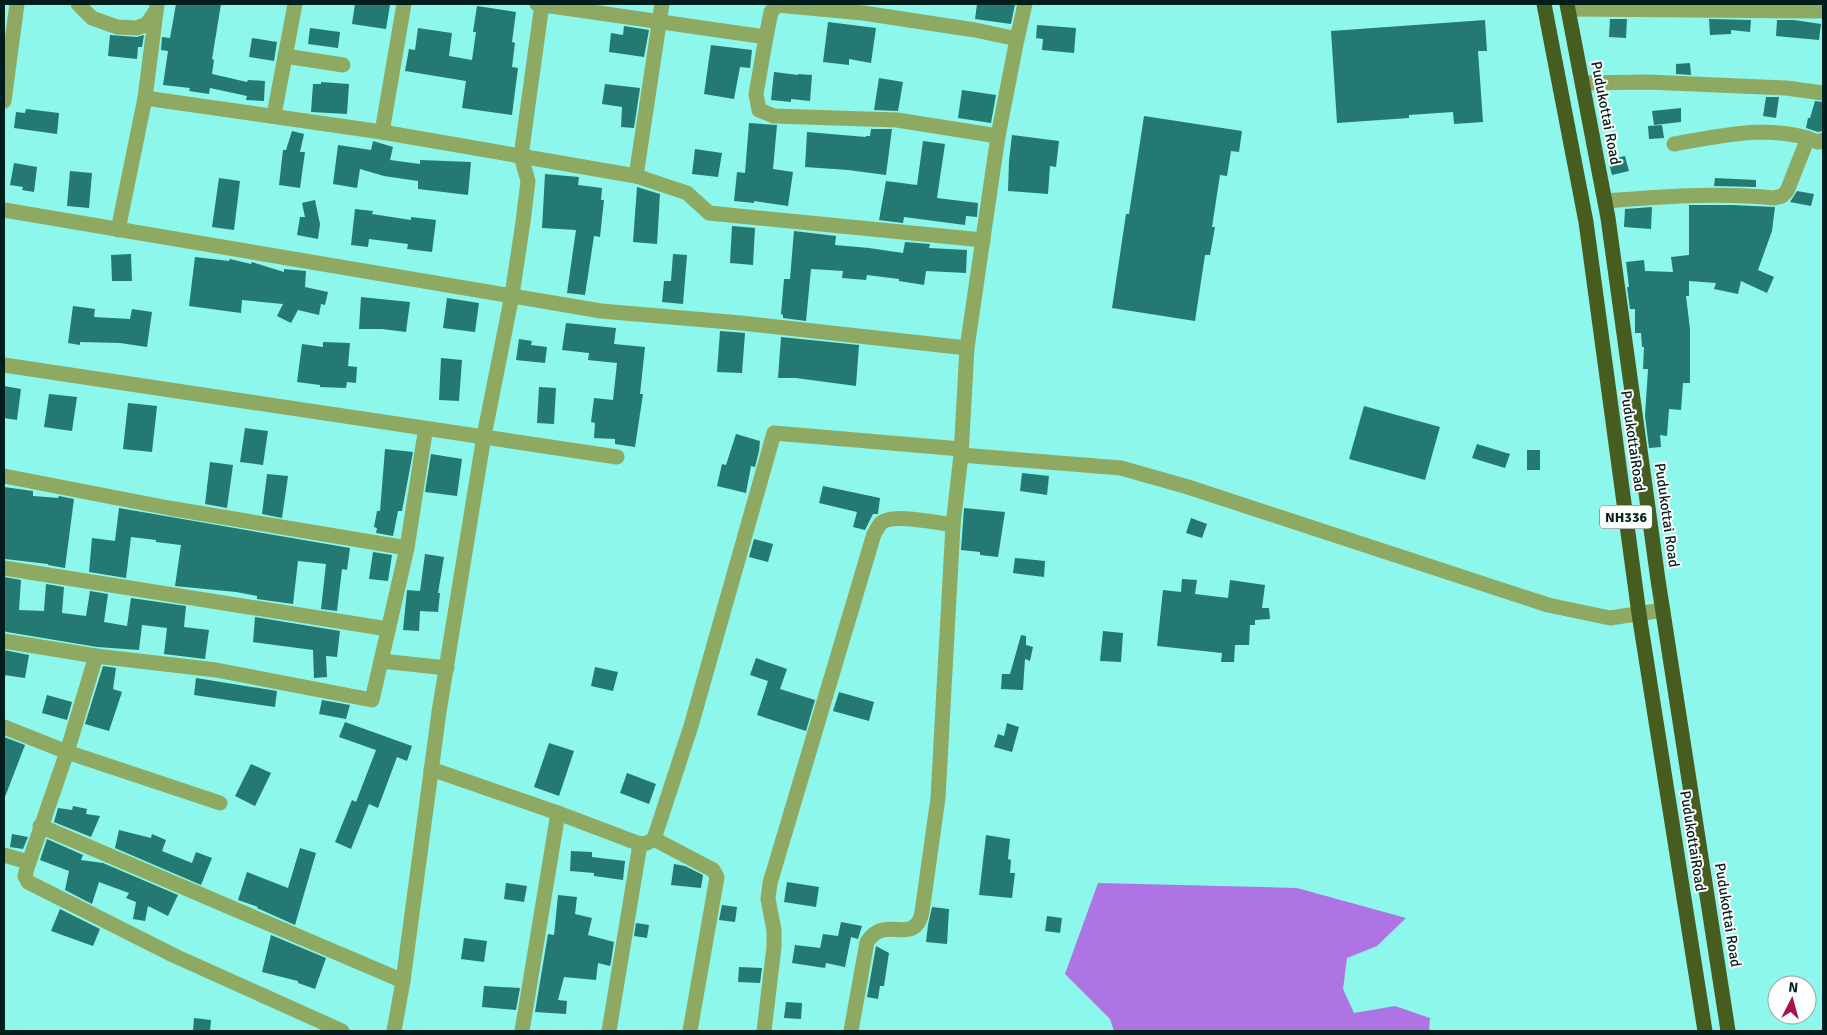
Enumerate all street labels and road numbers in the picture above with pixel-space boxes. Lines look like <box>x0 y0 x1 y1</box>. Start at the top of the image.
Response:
street label: Pudukottai Road <box>1587 60 1625 166</box>
street label: PudukottaiRoad <box>1617 389 1649 493</box>
street label: Pudukottai Road <box>1651 462 1683 568</box>
road number: NH336 <box>1600 506 1652 528</box>
street label: PudukottaiRoad <box>1676 789 1710 893</box>
street label: Pudukottai Road <box>1711 862 1745 968</box>

